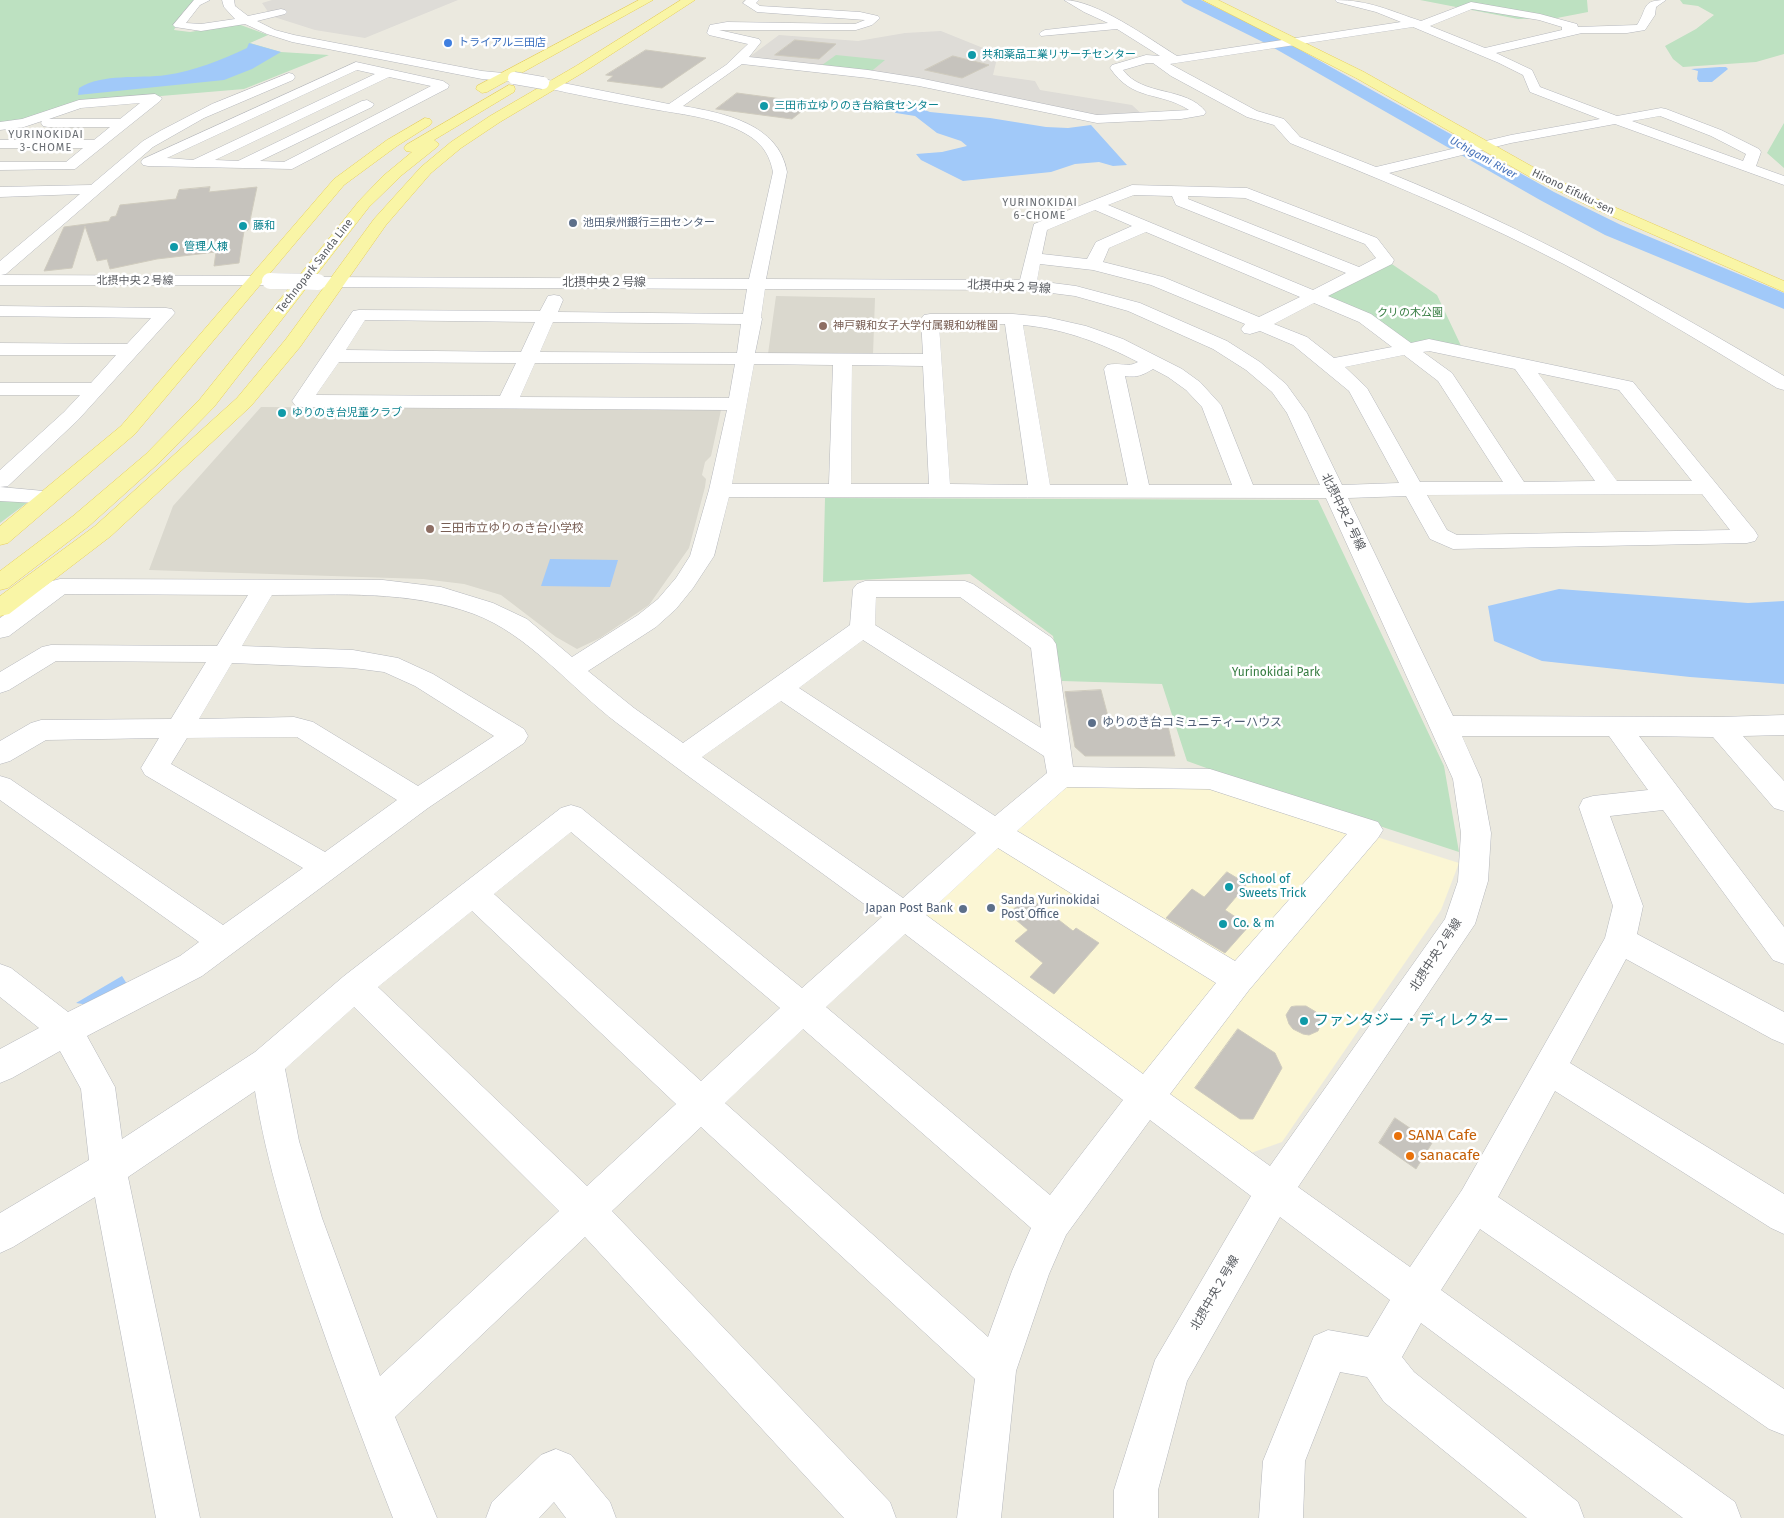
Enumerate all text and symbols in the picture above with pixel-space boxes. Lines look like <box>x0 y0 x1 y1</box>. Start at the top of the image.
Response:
place label: トライアル三田店 <box>458 36 546 50</box>
marker: トライアル三田店 <box>442 37 454 49</box>
place label: 共和薬品工業リサーチセンター <box>982 48 1136 62</box>
marker: 共和薬品工業リサーチセンター <box>966 49 978 61</box>
place label: 三田市立ゆりのき台給食センター <box>774 99 939 113</box>
marker: 三田市立ゆりのき台給食センター <box>758 100 770 112</box>
district label: YURINOKIDAI 3-CHOME <box>7 128 85 154</box>
water label: Uchigami River <box>1447 134 1519 182</box>
street label: Hirono Eifuku-sen <box>1530 166 1616 218</box>
district label: YURINOKIDAI 6-CHOME <box>1001 196 1079 222</box>
street label: Technopark Sanda Line <box>274 216 356 316</box>
place label: 池田泉州銀行三田センター <box>583 216 715 230</box>
marker: 池田泉州銀行三田センター <box>567 217 579 229</box>
place label: 藤和 <box>253 219 275 233</box>
marker: 藤和 <box>237 220 249 232</box>
place label: 管理人棟 <box>184 240 228 254</box>
marker: 管理人棟 <box>168 241 180 253</box>
street label: 北摂中央２号線 <box>97 274 173 288</box>
street label: 北摂中央２号線 <box>562 276 646 290</box>
street label: 北摂中央２号線 <box>967 278 1051 296</box>
park label: クリの木公園 <box>1377 306 1443 320</box>
place label: 神戸親和女子大学付属親和幼稚園 <box>833 319 998 333</box>
marker: 神戸親和女子大学付属親和幼稚園 <box>817 320 829 332</box>
place label: ゆりのき台児童クラブ <box>292 406 402 420</box>
marker: ゆりのき台児童クラブ <box>276 407 288 419</box>
street label: 北摂中央２号線 <box>1318 471 1368 553</box>
place label: 三田市立ゆりのき台小学校 <box>440 522 584 536</box>
marker: 三田市立ゆりのき台小学校 <box>424 523 436 535</box>
park label: Yurinokidai Park <box>1232 666 1320 680</box>
place label: ゆりのき台コミュニティーハウス <box>1102 716 1282 730</box>
marker: ゆりのき台コミュニティーハウス <box>1086 717 1098 729</box>
place label: School of Sweets Trick <box>1239 873 1306 901</box>
marker: School of Sweets Trick <box>1223 881 1235 893</box>
place label: Sanda Yurinokidai Post Office <box>1001 894 1100 922</box>
place label: Japan Post Bank <box>865 902 953 916</box>
marker: Sanda Yurinokidai Post Office <box>985 902 997 914</box>
marker: Japan Post Bank <box>957 903 969 915</box>
street label: 北摂中央２号線 <box>1407 916 1465 994</box>
place label: Co. & m <box>1233 917 1275 931</box>
marker: Co. & m <box>1217 918 1229 930</box>
place label: ファンタジー・ディレクター <box>1314 1012 1509 1030</box>
marker: ファンタジー・ディレクター <box>1298 1015 1310 1027</box>
place label: SANA Cafe <box>1408 1127 1477 1145</box>
marker: SANA Cafe <box>1392 1130 1404 1142</box>
place label: sanacafe <box>1420 1147 1480 1165</box>
marker: sanacafe <box>1404 1150 1416 1162</box>
street label: 北摂中央２号線 <box>1188 1253 1242 1333</box>

